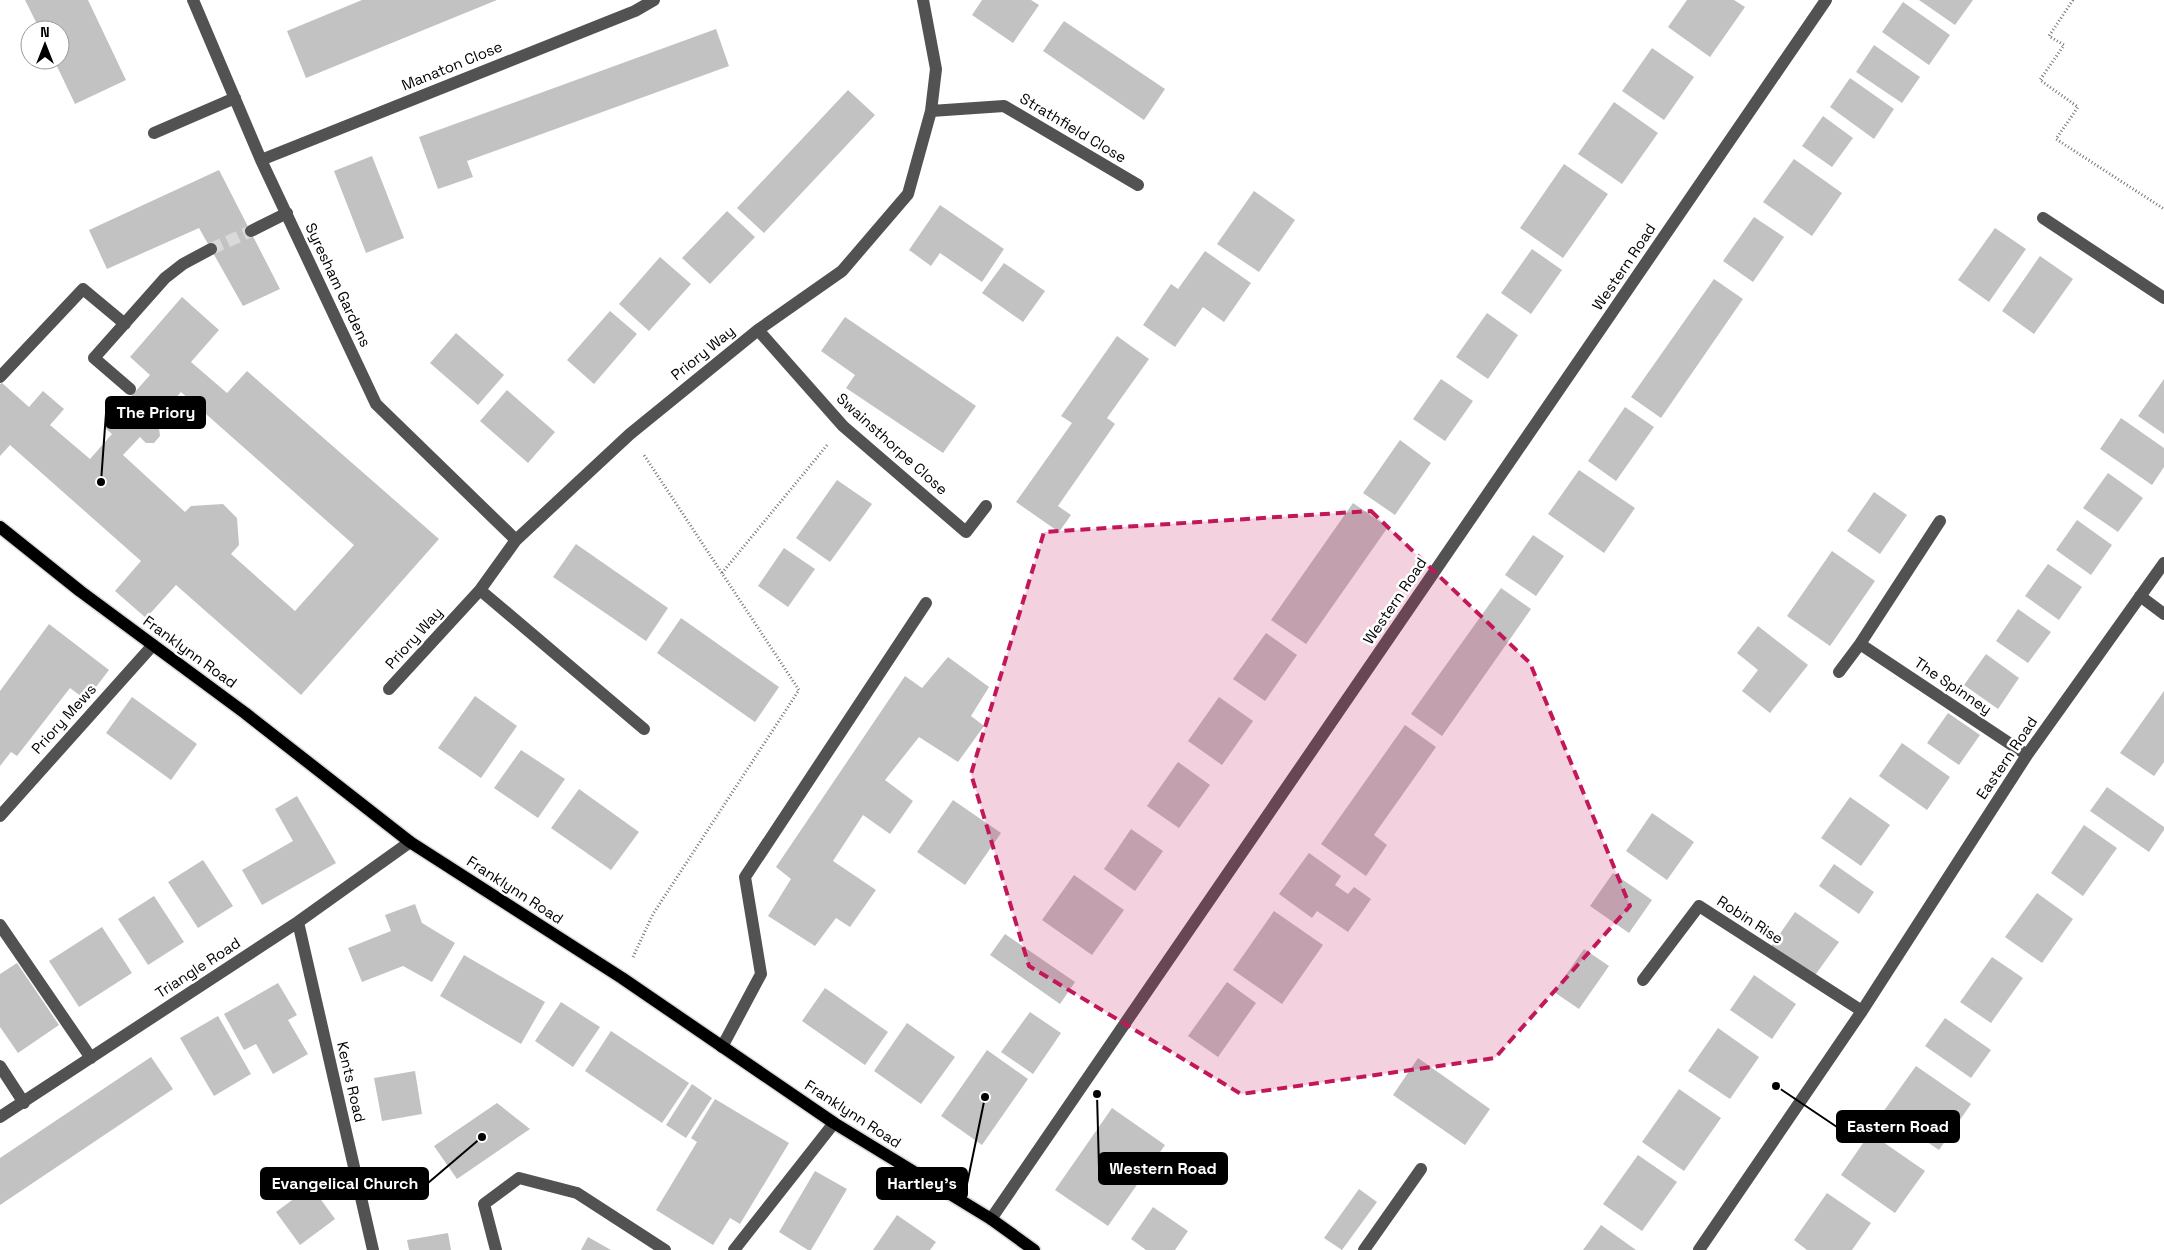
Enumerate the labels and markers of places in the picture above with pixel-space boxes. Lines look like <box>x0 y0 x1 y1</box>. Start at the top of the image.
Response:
callout: The Priory <box>106 397 205 428</box>
callout: Eastern Road <box>1837 1111 1959 1142</box>
callout: Western Road <box>1099 1153 1227 1184</box>
callout: Evangelical Church <box>261 1168 428 1199</box>
callout: Hartley's <box>877 1168 967 1199</box>

